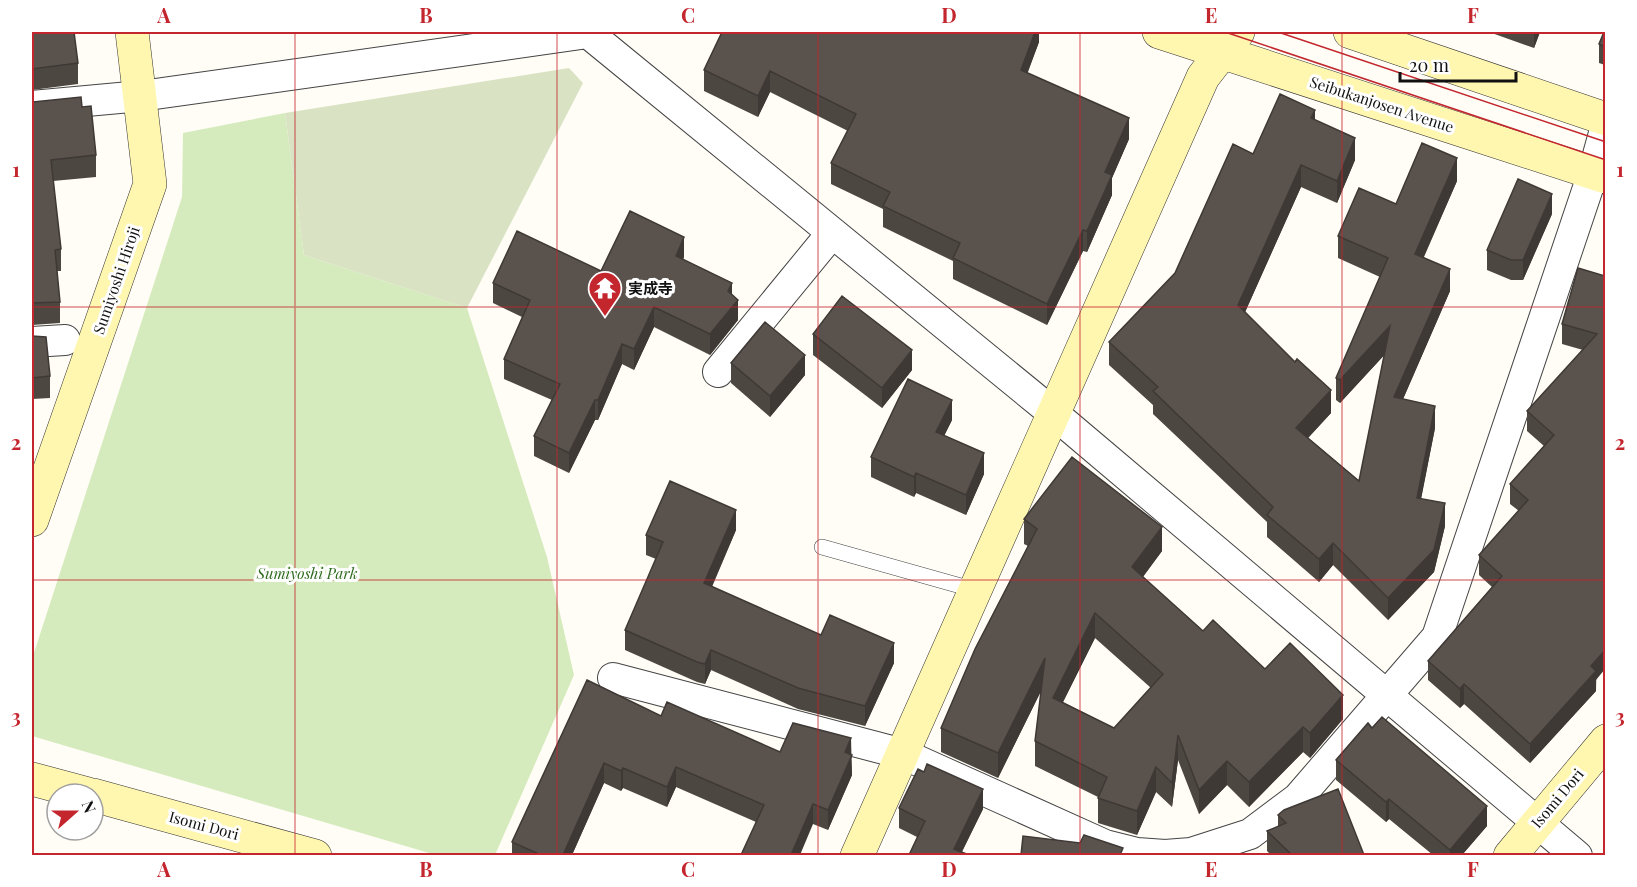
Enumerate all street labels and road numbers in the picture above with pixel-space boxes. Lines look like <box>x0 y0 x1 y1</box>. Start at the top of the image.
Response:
street label: Seibukanjosen Avenue <box>1308 71 1456 137</box>
street label: Sumiyoshi Hiroji <box>88 223 144 336</box>
street label: Isomi Dori <box>1526 764 1588 832</box>
street label: Isomi Dori <box>167 806 242 844</box>

